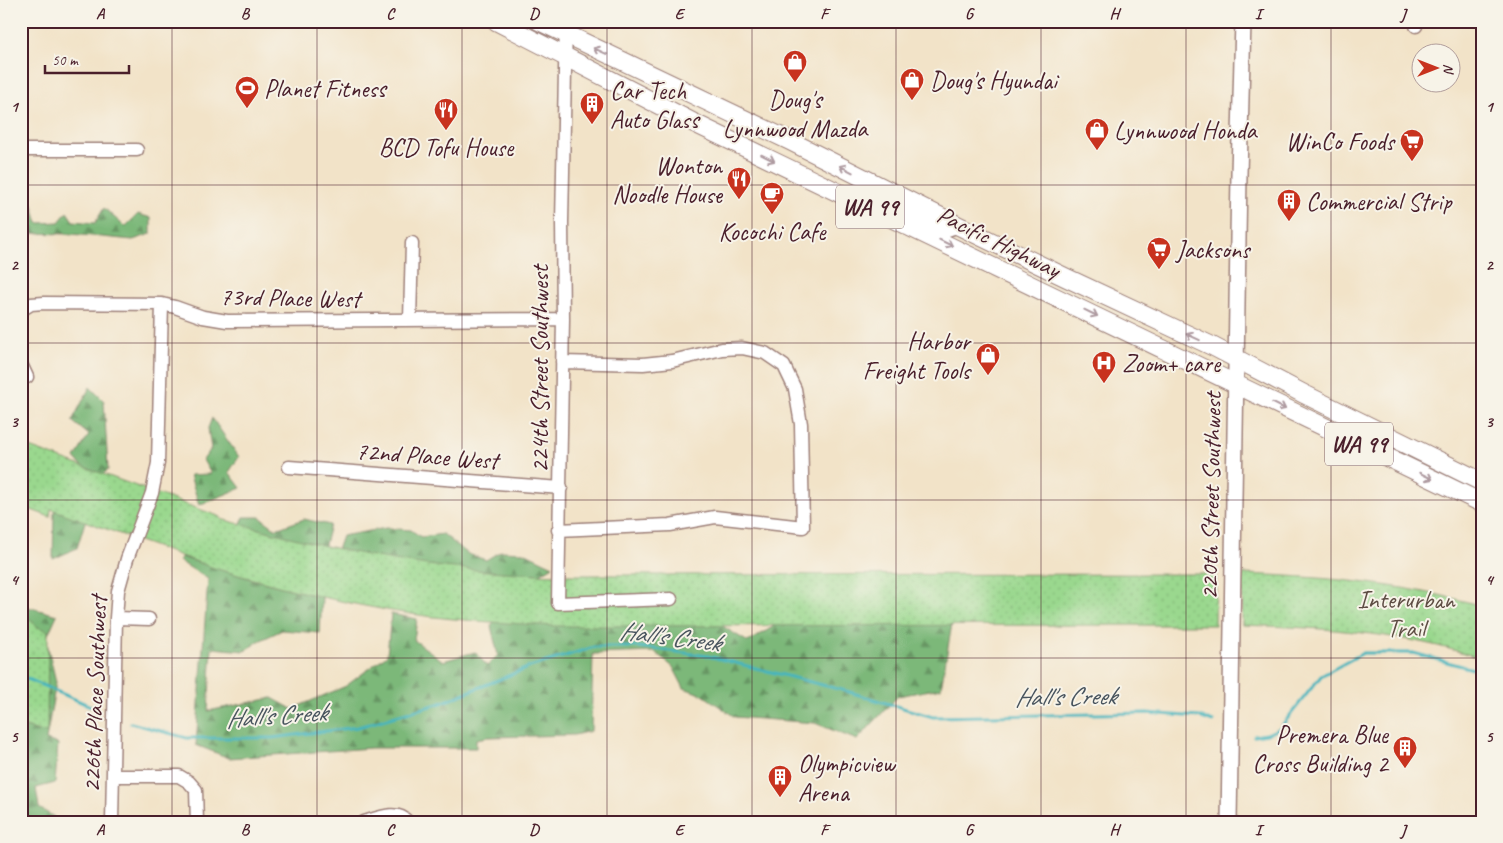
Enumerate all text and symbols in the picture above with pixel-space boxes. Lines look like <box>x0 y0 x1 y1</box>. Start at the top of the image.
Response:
text: A <box>96 4 106 24</box>
text: B <box>241 4 251 24</box>
text: C <box>386 4 396 24</box>
text: D <box>529 4 540 24</box>
text: E <box>675 4 686 24</box>
text: F <box>820 4 831 24</box>
text: G <box>965 4 975 24</box>
text: H <box>1109 4 1121 24</box>
text: I <box>1255 4 1265 24</box>
text: J <box>1399 4 1408 24</box>
scale bar <box>45 42 129 74</box>
north arrow <box>1410 42 1460 92</box>
one-way arrow <box>593 46 608 56</box>
shop icon: Doug's Lynnwood Mazda <box>782 49 808 83</box>
text: 50 m <box>52 51 79 70</box>
text: N <box>1440 64 1457 75</box>
place label: Doug's Hyundai <box>930 65 1060 97</box>
shop icon: Doug's Hyundai <box>899 67 925 101</box>
place label: Planet Fitness <box>264 73 388 105</box>
sports icon: Planet Fitness <box>234 75 260 109</box>
place label: Car Tech Auto Glass <box>610 75 701 136</box>
place label: Doug's Lynnwood Mazda <box>723 84 869 145</box>
building icon: Car Tech Auto Glass <box>579 91 605 125</box>
text: 1 <box>10 97 19 117</box>
restaurant icon: BCD Tofu House <box>433 97 459 131</box>
text: 1 <box>1485 97 1494 117</box>
place label: Lynnwood Honda <box>1114 115 1259 147</box>
shop icon: Lynnwood Honda <box>1084 117 1110 151</box>
place label: WinCo Foods <box>1286 126 1396 158</box>
supermarket icon: WinCo Foods <box>1399 128 1425 162</box>
place label: BCD Tofu House <box>379 132 515 164</box>
place label: Wonton Noodle House <box>612 150 724 211</box>
one-way arrow <box>760 153 775 163</box>
one-way arrow <box>839 164 854 173</box>
restaurant icon: Wonton Noodle House <box>726 166 752 200</box>
cafe icon: Kocochi Cafe <box>759 181 785 215</box>
road number: WA 99 <box>836 186 904 228</box>
place label: Commercial Strip <box>1306 186 1453 218</box>
building icon: Commercial Strip <box>1276 188 1302 222</box>
street label: Pacific Highway <box>932 198 1068 287</box>
place label: Kocochi Cafe <box>719 216 827 248</box>
place label: Jacksons <box>1175 234 1252 266</box>
supermarket icon: Jacksons <box>1146 236 1172 270</box>
one-way arrow <box>938 239 953 249</box>
text: 2 <box>10 255 19 275</box>
text: 2 <box>1485 255 1494 275</box>
street label: 224th Street Southwest <box>524 263 556 473</box>
street label: 73rd Place West <box>220 281 364 315</box>
one-way arrow <box>1083 309 1098 319</box>
place label: Harbor Freight Tools <box>863 326 972 387</box>
one-way arrow <box>1186 332 1201 342</box>
shop icon: Harbor Freight Tools <box>975 342 1001 376</box>
place label: Zoom+ care <box>1122 348 1222 380</box>
hospital icon: Zoom+ care <box>1091 350 1117 384</box>
street label: 220th Street Southwest <box>1193 389 1229 600</box>
one-way arrow <box>1271 402 1286 411</box>
text: 3 <box>10 412 19 432</box>
text: 3 <box>1485 412 1494 432</box>
road number: WA 99 <box>1325 422 1393 466</box>
street label: 72nd Place West <box>355 435 503 477</box>
one-way arrow <box>1418 472 1433 481</box>
text: 4 <box>10 570 19 590</box>
text: 4 <box>1485 570 1494 590</box>
park label: Interurban Trail <box>1357 584 1456 645</box>
street label: 226th Place Southwest <box>76 591 115 793</box>
water label: Hall's Creek <box>618 614 728 660</box>
water label: Hall's Creek <box>1014 679 1121 714</box>
water label: Hall's Creek <box>224 695 333 735</box>
place label: Premera Blue Cross Building 2 <box>1252 719 1390 780</box>
text: 5 <box>11 727 20 747</box>
text: 5 <box>1486 727 1495 747</box>
building icon: Premera Blue Cross Building 2 <box>1392 735 1418 769</box>
place label: Olympicview Arena <box>798 748 897 809</box>
building icon: Olympicview Arena <box>767 764 793 798</box>
text: A <box>96 820 106 840</box>
text: B <box>241 820 251 840</box>
text: C <box>386 820 396 840</box>
text: D <box>529 820 540 840</box>
text: E <box>675 820 686 840</box>
text: F <box>820 820 831 840</box>
text: G <box>965 820 975 840</box>
text: H <box>1109 820 1121 840</box>
text: I <box>1255 820 1265 840</box>
text: J <box>1399 820 1408 840</box>

